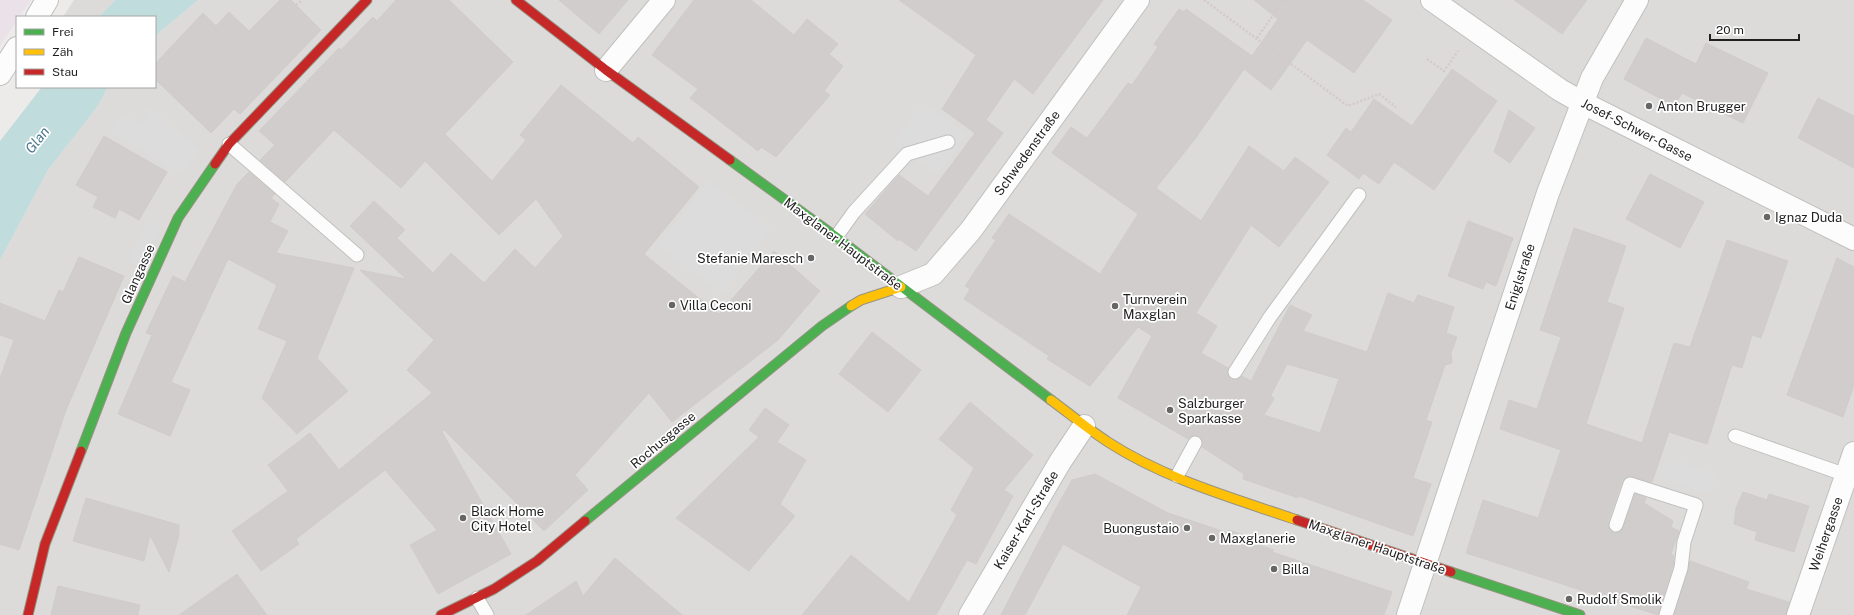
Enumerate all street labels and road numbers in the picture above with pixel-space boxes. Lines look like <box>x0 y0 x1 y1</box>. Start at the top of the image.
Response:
street label: Josef-Schwer-Gasse <box>1579 96 1695 164</box>
street label: Schwedenstraße <box>991 108 1063 198</box>
street label: Maxglaner Hauptstraße <box>781 195 905 293</box>
street label: Glangasse <box>118 242 158 306</box>
street label: Eniglstraße <box>1502 242 1538 312</box>
street label: Rochusgasse <box>628 409 698 471</box>
street label: Kaiser-Karl-Straße <box>991 468 1061 572</box>
street label: Weihergasse <box>1806 495 1846 573</box>
street label: Maxglaner Hauptstraße <box>1306 516 1448 578</box>

